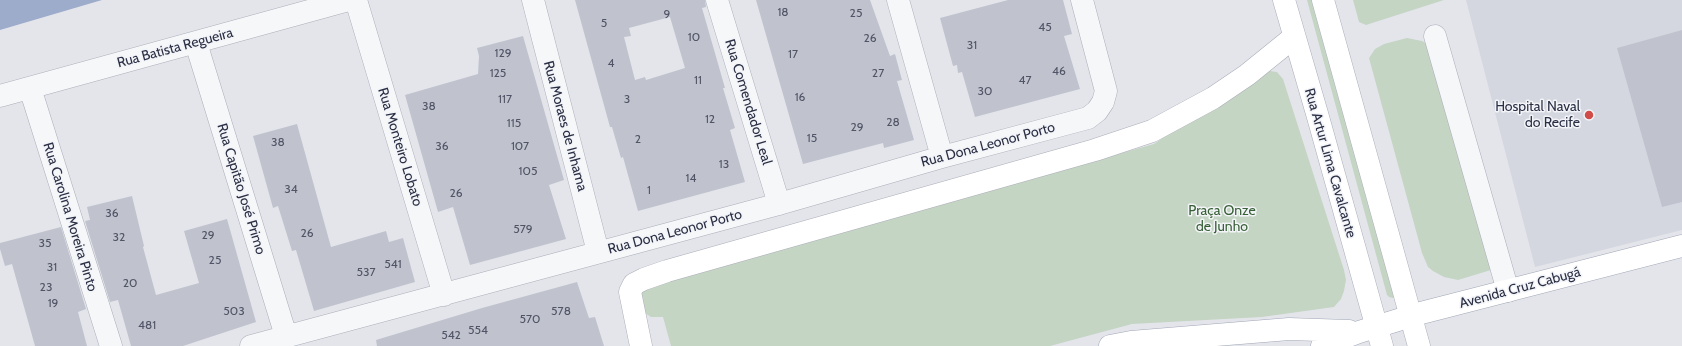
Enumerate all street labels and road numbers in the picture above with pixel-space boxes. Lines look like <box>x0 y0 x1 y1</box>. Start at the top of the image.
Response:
street label: Rua Batista Regueira <box>115 24 235 72</box>
street label: Rua Comendador Leal <box>721 37 775 167</box>
street label: Rua Moraes de Inhama <box>540 59 590 193</box>
street label: Rua Monteiro Lobato <box>374 86 426 208</box>
street label: Rua Artur Lima Cavalcante <box>1301 86 1359 240</box>
street label: Rua Dona Leonor Porto <box>919 119 1057 171</box>
street label: Rua Capitão José Primo <box>213 121 269 257</box>
street label: Rua Carolina Moreira Pinto <box>39 140 101 294</box>
street label: Rua Dona Leonor Porto <box>606 206 744 258</box>
street label: Avenida Cruz Cabugá <box>1458 264 1582 312</box>

